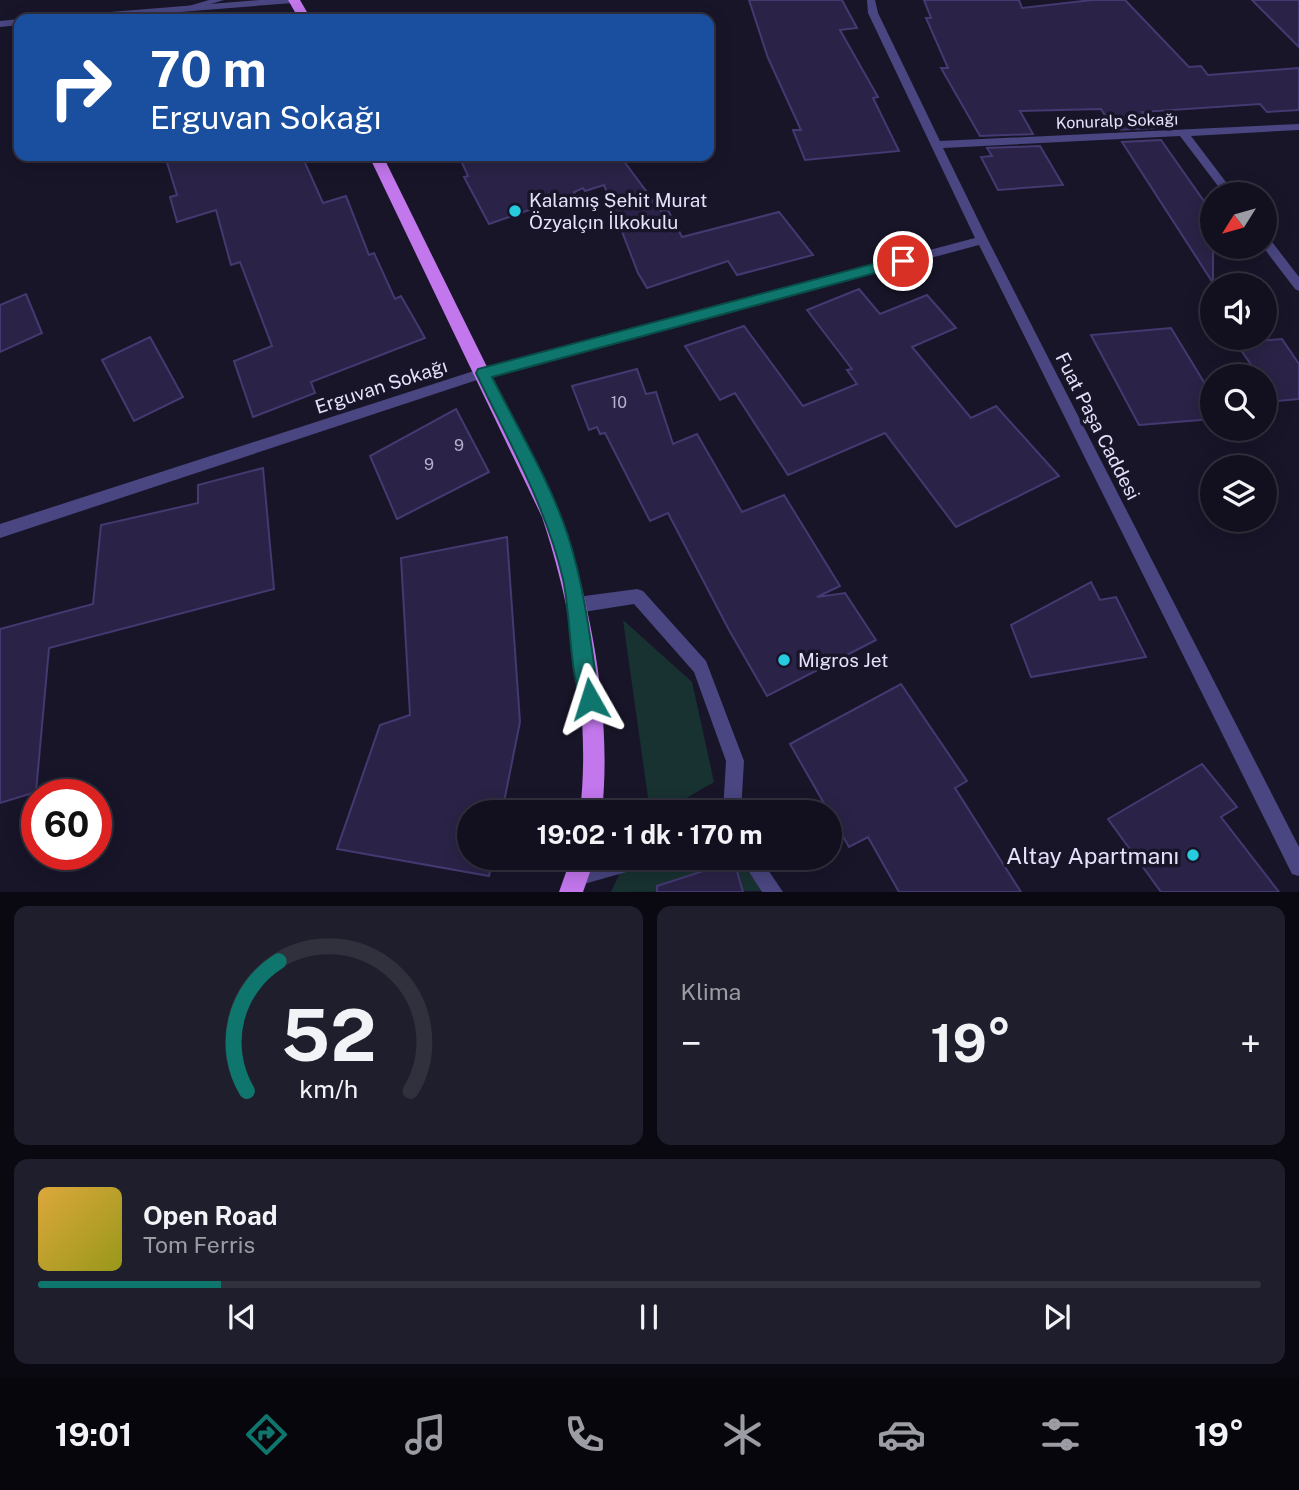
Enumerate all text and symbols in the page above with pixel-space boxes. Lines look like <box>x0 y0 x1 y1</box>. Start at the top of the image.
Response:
text: 70 m <box>150 40 267 98</box>
icon: right <box>35 42 126 133</box>
text: Erguvan Sokağı <box>150 99 382 136</box>
street label: Konuralp Sokağı <box>1056 109 1178 133</box>
north arrow <box>1200 182 1278 259</box>
map controls <box>1200 182 1277 532</box>
place label: Kalamış Şehit Murat Özyalçın İlkokulu <box>529 189 707 233</box>
marker: Kalamış Şehit Murat Özyalçın İlkokulu <box>507 203 523 219</box>
pin <box>873 231 933 291</box>
icon: arrive <box>884 242 922 280</box>
button: sound <box>1200 273 1277 350</box>
street label: Fuat Paşa Caddesi <box>1051 349 1145 503</box>
street label: Erguvan Sokağı <box>312 354 450 418</box>
button: search <box>1200 364 1277 441</box>
house number: 10 <box>611 393 627 412</box>
house number: 9 <box>454 436 464 455</box>
house number: 9 <box>424 455 434 474</box>
button: layers <box>1200 455 1277 532</box>
place label: Migros Jet <box>798 649 888 671</box>
marker: Migros Jet <box>776 652 792 668</box>
position arrow <box>553 662 627 736</box>
speed limit sign: 60 <box>21 779 112 870</box>
text: 19:02 · 1 dk · 170 m <box>536 819 763 850</box>
place label: Altay Apartmanı <box>1006 842 1179 869</box>
marker: Altay Apartmanı <box>1185 847 1201 863</box>
text: Klima <box>681 978 741 1005</box>
text: 52 <box>281 993 376 1078</box>
text: 19° <box>930 1013 1011 1074</box>
text: − <box>681 1021 702 1066</box>
text: + <box>1240 1021 1261 1066</box>
text: km/h <box>299 1074 358 1104</box>
text: Open Road <box>143 1200 278 1231</box>
text: Tom Ferris <box>143 1231 255 1258</box>
icon: previous <box>223 1298 261 1336</box>
icon: pause <box>630 1298 668 1336</box>
icon: next <box>1038 1298 1076 1336</box>
icon: directions <box>242 1410 291 1459</box>
icon: music <box>401 1410 450 1459</box>
icon: phone <box>560 1410 609 1459</box>
icon: climate <box>718 1410 767 1459</box>
icon: car <box>877 1410 926 1459</box>
icon: filters <box>1036 1410 1085 1459</box>
text: 19:01 <box>55 1416 133 1453</box>
text: 19° <box>1194 1416 1244 1453</box>

